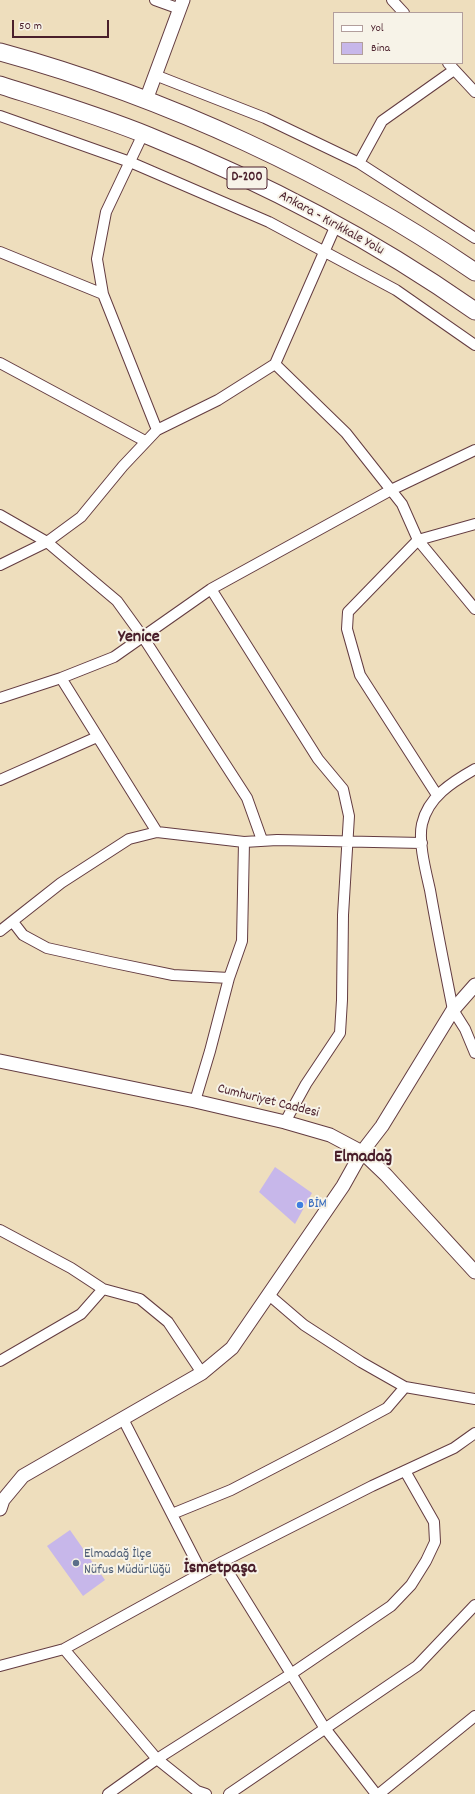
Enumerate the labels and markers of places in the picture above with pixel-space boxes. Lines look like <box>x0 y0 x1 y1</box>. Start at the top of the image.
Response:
place label: BİM <box>308 1197 327 1213</box>
marker: BİM <box>295 1200 305 1210</box>
place label: Elmadağ İlçe Nüfus Müdürlüğü <box>84 1547 171 1580</box>
marker: Elmadağ İlçe Nüfus Müdürlüğü <box>71 1558 81 1568</box>

